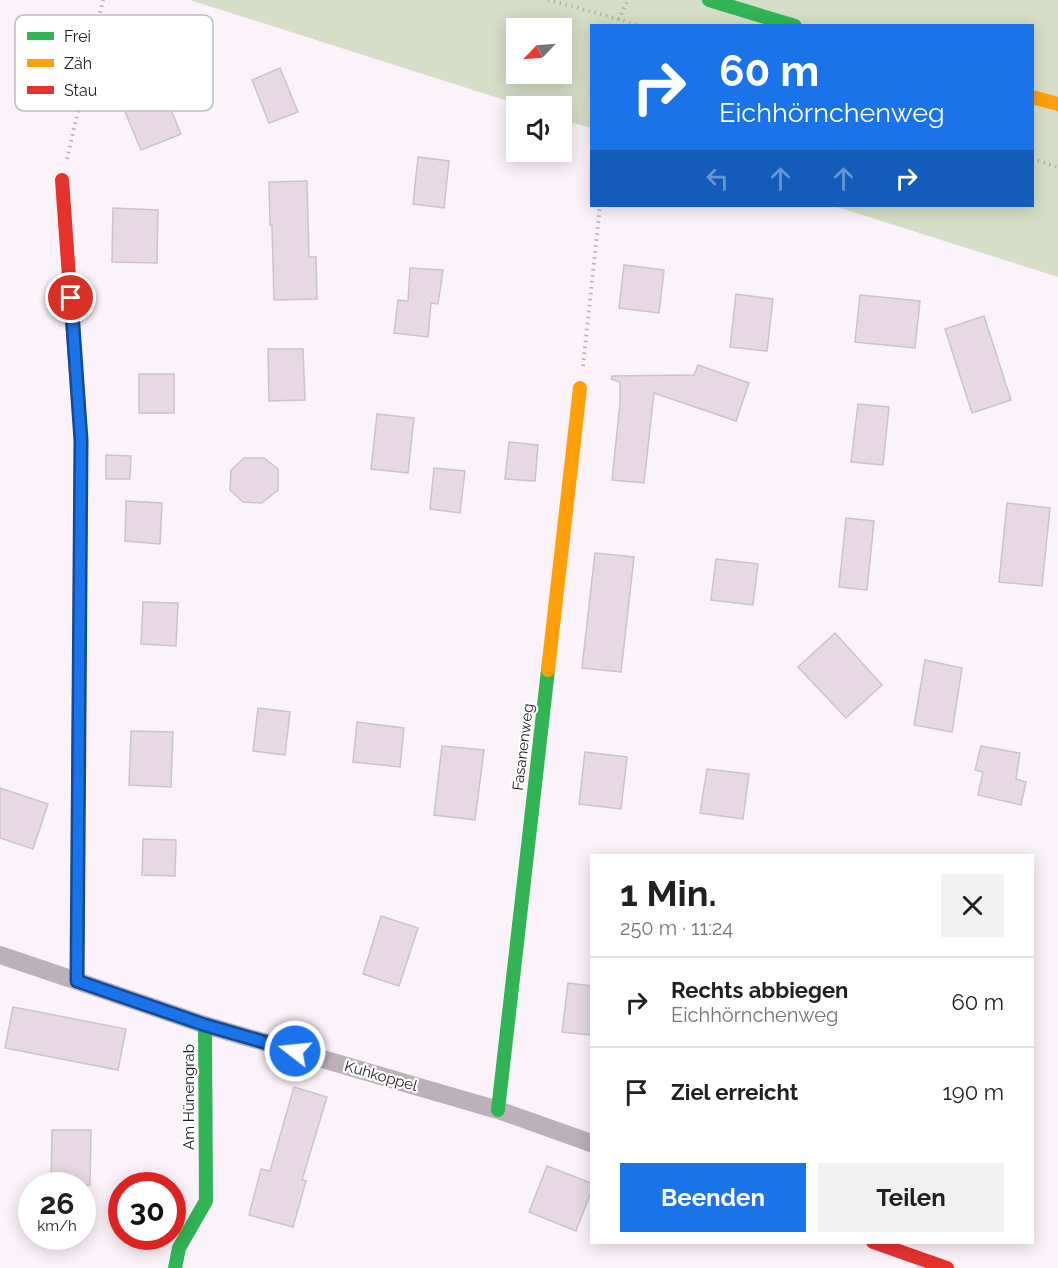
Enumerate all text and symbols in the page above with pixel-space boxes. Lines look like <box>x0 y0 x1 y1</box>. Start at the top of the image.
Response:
legend <box>15 15 213 111</box>
north arrow <box>506 18 572 84</box>
map controls <box>506 18 572 162</box>
text: Frei <box>64 27 91 46</box>
text: 60 m <box>719 47 819 96</box>
icon: right <box>620 48 698 126</box>
text: Zäh <box>64 54 92 73</box>
text: Stau <box>64 81 97 100</box>
button: sound <box>506 96 572 162</box>
text: Eichhörnchenweg <box>719 97 945 128</box>
icon: left <box>701 162 734 195</box>
icon: ahead <box>764 162 797 195</box>
icon: ahead <box>827 162 860 195</box>
icon: right <box>890 162 923 195</box>
pin <box>45 272 96 323</box>
icon: arrive <box>54 281 87 314</box>
street label: Fasanenweg <box>509 702 537 792</box>
text: 1 Min. <box>620 872 717 914</box>
button: close <box>941 874 1004 937</box>
text: 250 m · 11:24 <box>620 916 733 940</box>
text: Rechts abbiegen <box>671 977 848 1003</box>
icon: right <box>620 986 653 1019</box>
text: 60 m <box>951 989 1004 1015</box>
text: Eichhörnchenweg <box>671 1003 838 1027</box>
position arrow <box>263 1019 327 1083</box>
street label: Am Hünengrab <box>180 1044 198 1150</box>
street label: Kuhkoppel <box>343 1057 420 1095</box>
icon: arrive <box>620 1076 653 1109</box>
text: Ziel erreicht <box>671 1079 798 1105</box>
text: 190 m <box>942 1079 1004 1105</box>
button: Beenden <box>620 1163 806 1232</box>
button: Teilen <box>818 1163 1004 1232</box>
speed limit sign: 30 <box>108 1172 186 1250</box>
text: 26 <box>39 1186 75 1221</box>
text: km/h <box>37 1217 77 1235</box>

